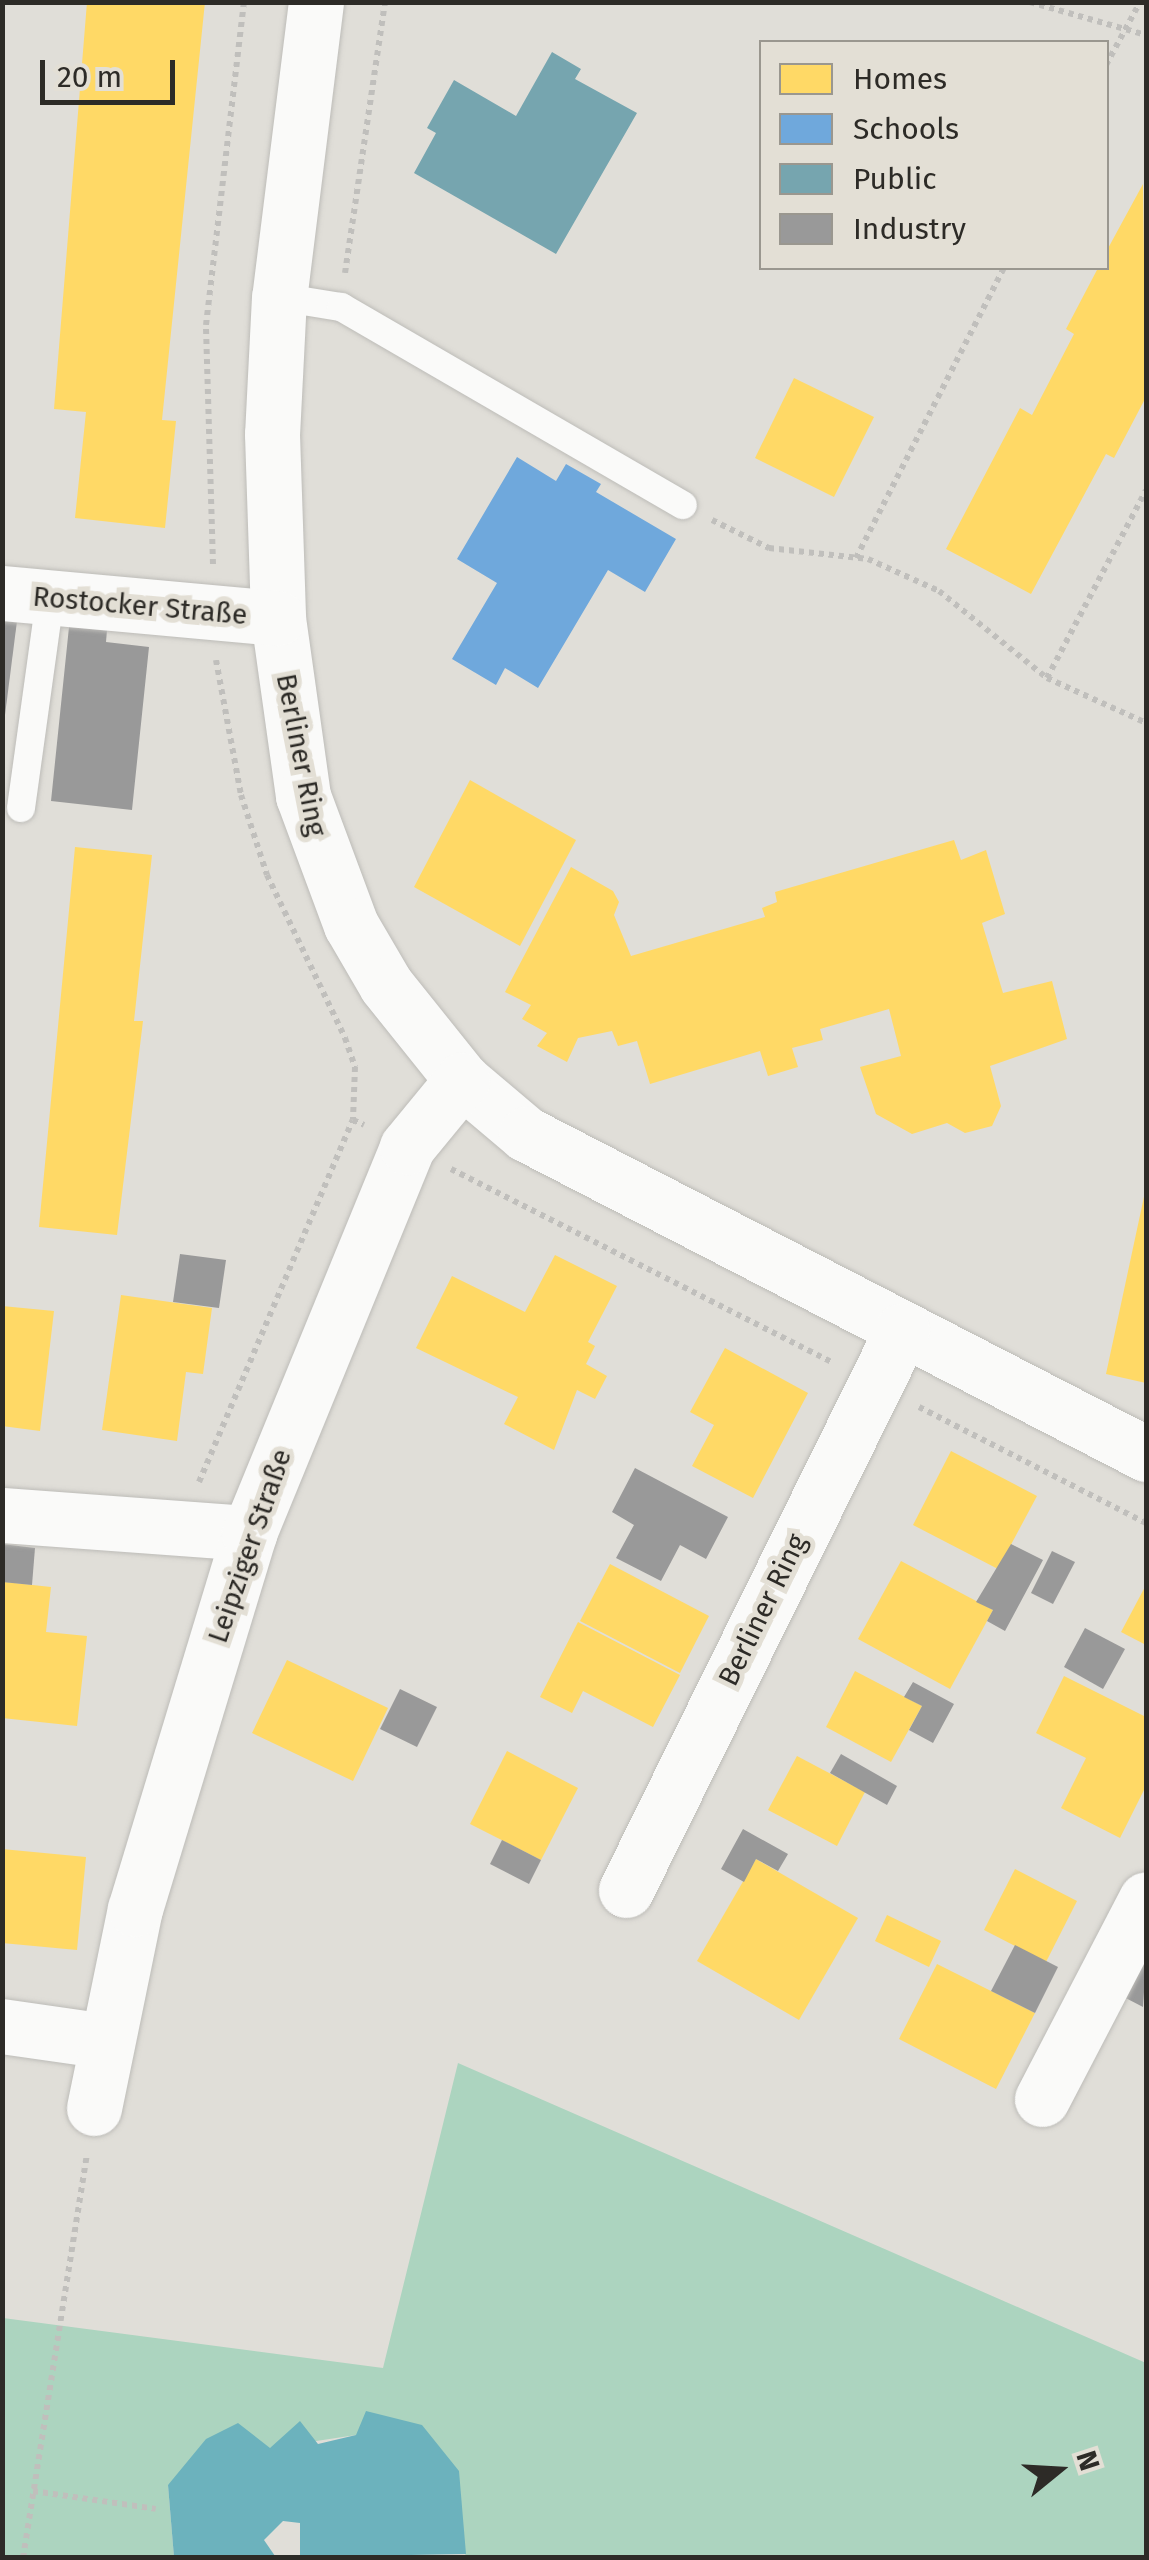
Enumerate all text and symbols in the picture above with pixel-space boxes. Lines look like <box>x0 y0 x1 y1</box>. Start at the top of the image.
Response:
scale bar <box>45 40 180 102</box>
legend <box>759 40 1109 270</box>
text: 20 m <box>57 59 122 95</box>
text: Homes <box>853 61 947 97</box>
text: Schools <box>853 111 959 147</box>
text: Public <box>853 161 937 197</box>
text: Industry <box>853 211 966 247</box>
street label: Rostocker Straße <box>31 580 249 632</box>
street label: Berliner Ring <box>269 671 333 839</box>
street label: Leipziger Straße <box>201 1445 299 1647</box>
street label: Berliner Ring <box>712 1529 814 1691</box>
north arrow <box>1009 2420 1109 2520</box>
text: N <box>1069 2447 1107 2475</box>

